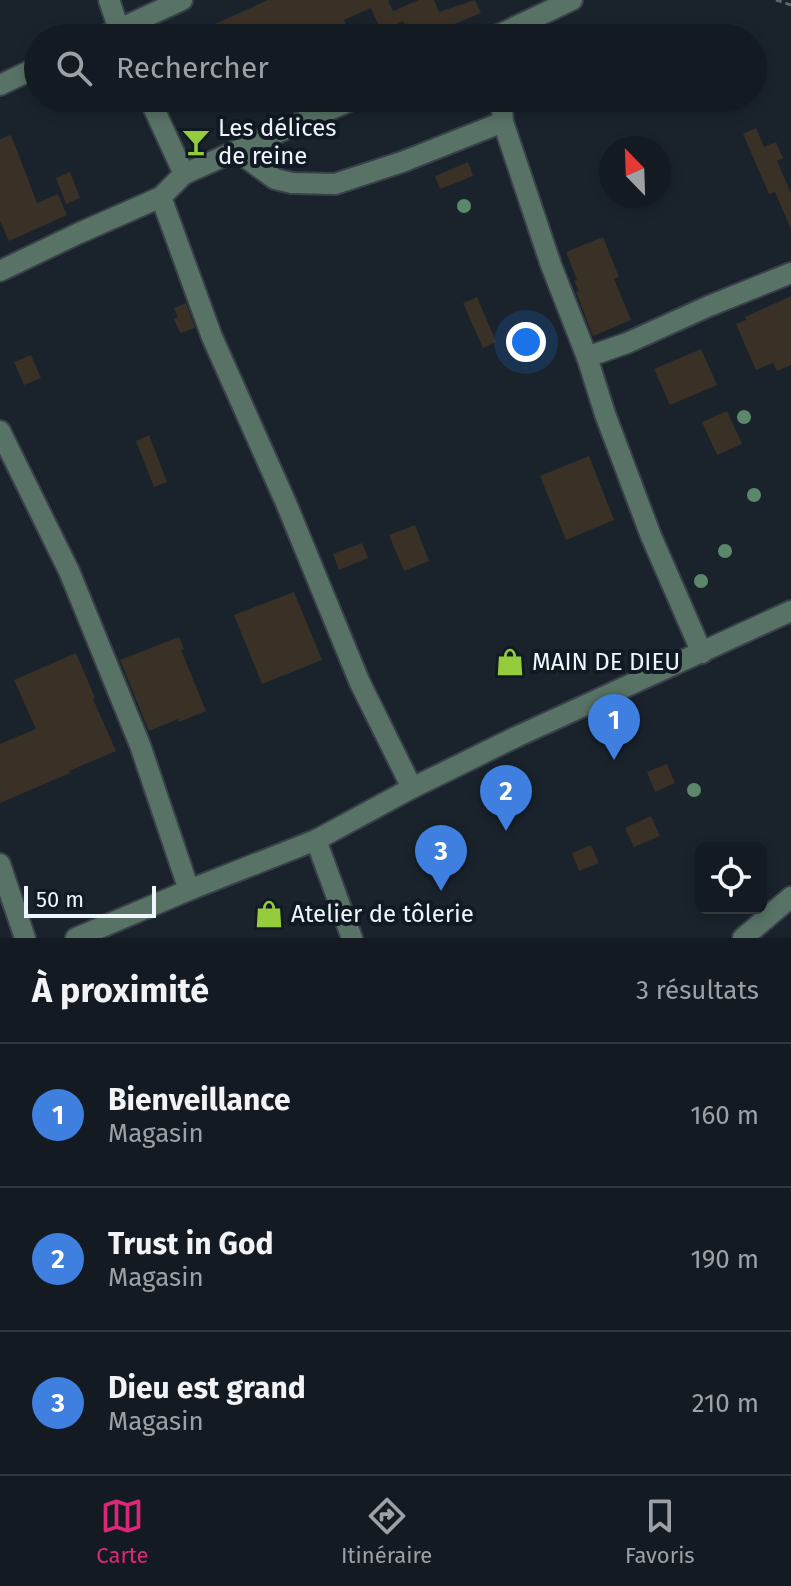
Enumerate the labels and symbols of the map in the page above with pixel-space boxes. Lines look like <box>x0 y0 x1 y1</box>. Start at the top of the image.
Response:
place label: Les délices de reine <box>218 114 337 170</box>
bar icon: Les délices de reine <box>181 127 211 157</box>
north arrow <box>599 136 671 208</box>
your location <box>506 322 546 362</box>
shop icon: MAIN DE DIEU <box>495 647 525 677</box>
place label: MAIN DE DIEU <box>532 648 680 676</box>
pin: 1 <box>588 694 640 760</box>
pin: 2 <box>480 765 532 831</box>
pin: 3 <box>415 825 467 891</box>
scale bar <box>24 882 156 918</box>
shop icon: Atelier de tôlerie <box>254 899 284 929</box>
place label: Atelier de tôlerie <box>291 900 474 928</box>

